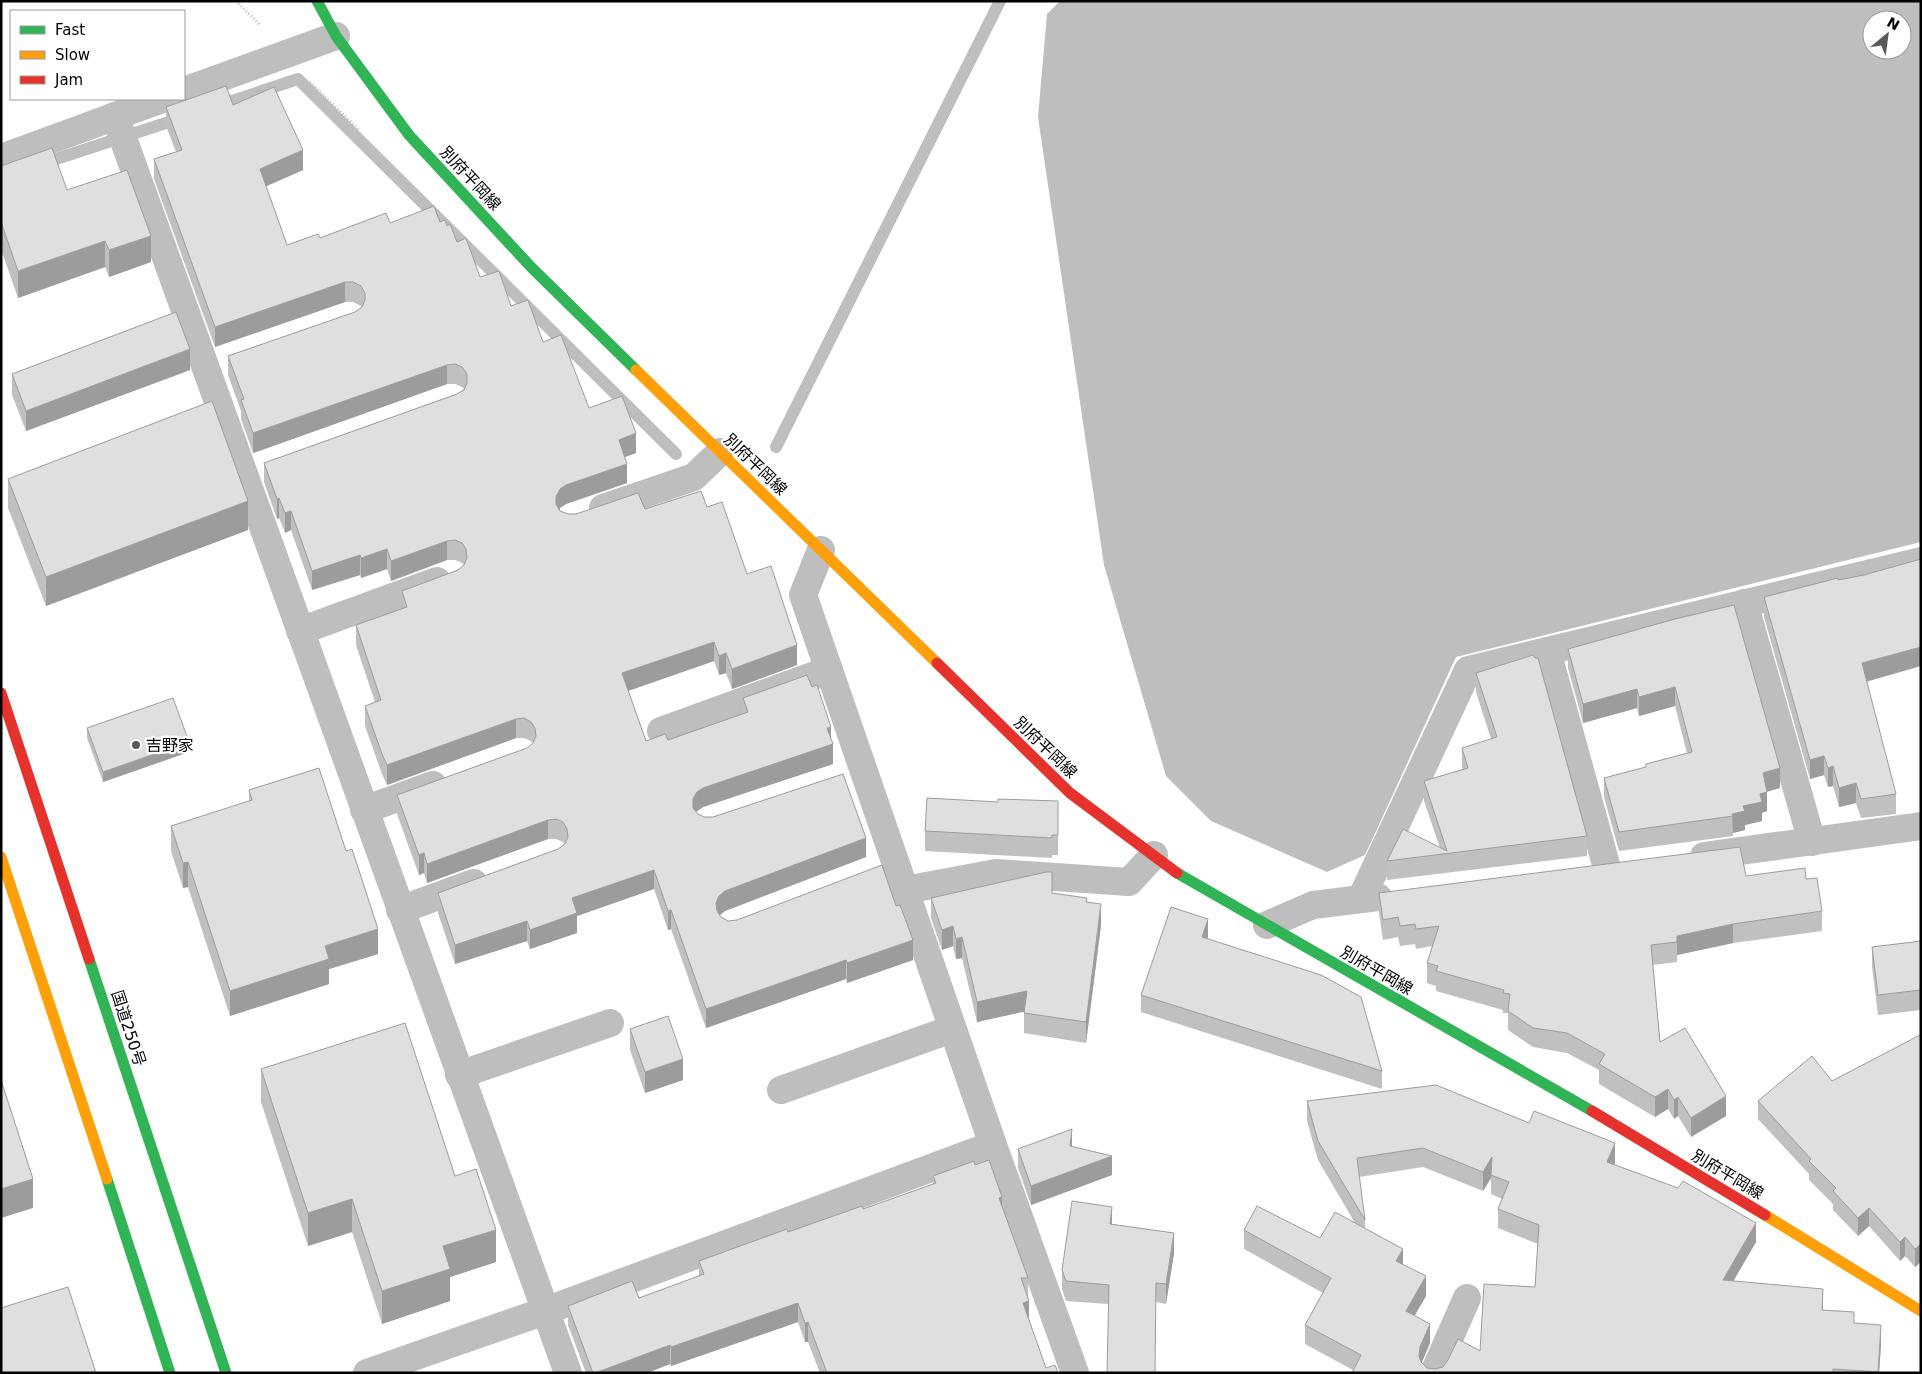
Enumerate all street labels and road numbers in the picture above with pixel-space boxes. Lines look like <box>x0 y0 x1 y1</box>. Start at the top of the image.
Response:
street label: 別府平岡線 <box>436 143 505 214</box>
street label: 別府平岡線 <box>720 430 791 499</box>
street label: 別府平岡線 <box>1010 713 1081 782</box>
street label: 別府平岡線 <box>1337 942 1416 999</box>
street label: 国道250号 <box>107 988 150 1068</box>
street label: 別府平岡線 <box>1689 1146 1767 1203</box>

